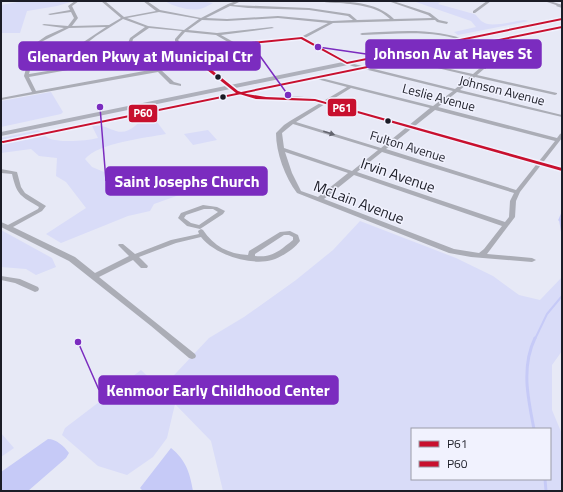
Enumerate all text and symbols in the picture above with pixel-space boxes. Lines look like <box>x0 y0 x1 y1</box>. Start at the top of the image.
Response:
callout: Johnson Av at Hayes St <box>366 40 541 68</box>
text: Johnson Av at Hayes St <box>374 41 532 65</box>
callout: Glenarden Pkwy at Municipal Ctr <box>19 42 260 70</box>
text: Glenarden Pkwy at Municipal Ctr <box>27 44 253 68</box>
street label: Johnson Avenue <box>457 70 547 110</box>
unlabelled marker <box>213 72 223 82</box>
street label: Leslie Avenue <box>400 78 478 116</box>
unlabelled marker <box>218 92 228 102</box>
line badge: P61 <box>327 98 357 117</box>
text: P61 <box>333 100 351 116</box>
line badge: P60 <box>128 104 158 123</box>
text: P60 <box>134 105 152 121</box>
unlabelled marker <box>383 116 393 126</box>
street label: Fulton Avenue <box>368 125 448 167</box>
one-way arrow <box>324 130 336 136</box>
street label: Irvin Avenue <box>358 151 438 199</box>
callout: Saint Josephs Church <box>106 167 267 195</box>
text: Saint Josephs Church <box>114 169 260 193</box>
street label: McLain Avenue <box>310 174 408 230</box>
callout: Kenmoor Early Childhood Center <box>99 376 338 404</box>
text: Kenmoor Early Childhood Center <box>106 378 330 402</box>
legend <box>411 428 551 480</box>
text: P61 <box>447 434 468 453</box>
text: P60 <box>447 454 468 473</box>

